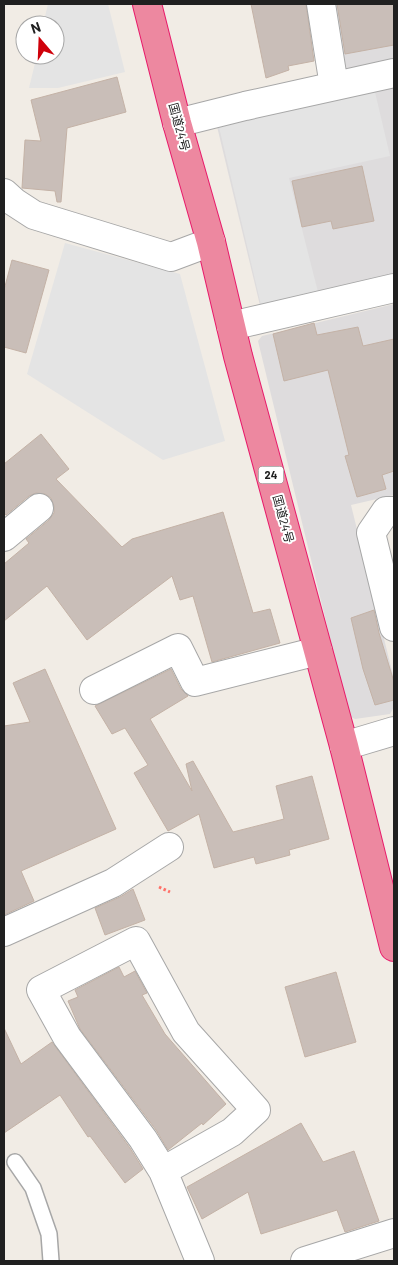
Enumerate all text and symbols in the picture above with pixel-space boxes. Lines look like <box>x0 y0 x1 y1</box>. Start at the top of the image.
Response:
north arrow <box>15 15 65 65</box>
text: N <box>28 18 43 37</box>
street label: 国道24号 <box>167 101 193 152</box>
road number: 24 <box>258 466 284 484</box>
street label: 国道24号 <box>271 493 297 544</box>

